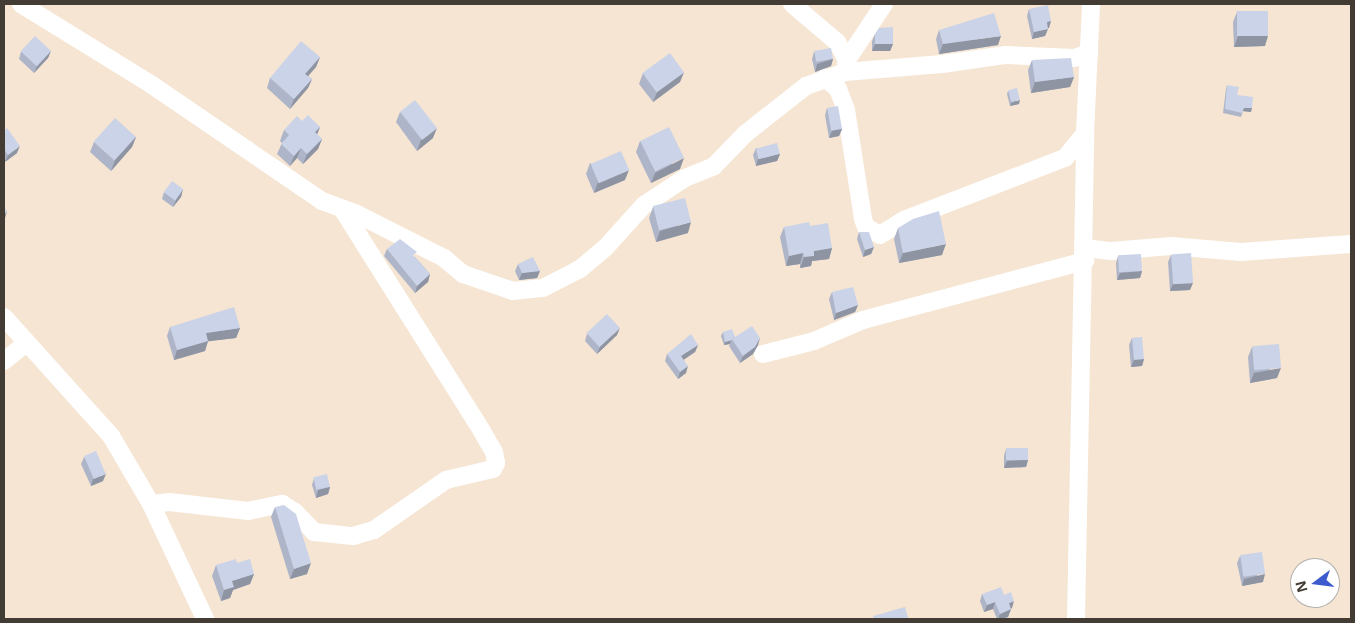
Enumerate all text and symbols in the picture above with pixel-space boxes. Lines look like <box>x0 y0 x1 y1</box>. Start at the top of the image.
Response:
north arrow <box>1290 558 1340 608</box>
text: N <box>1290 579 1312 595</box>

